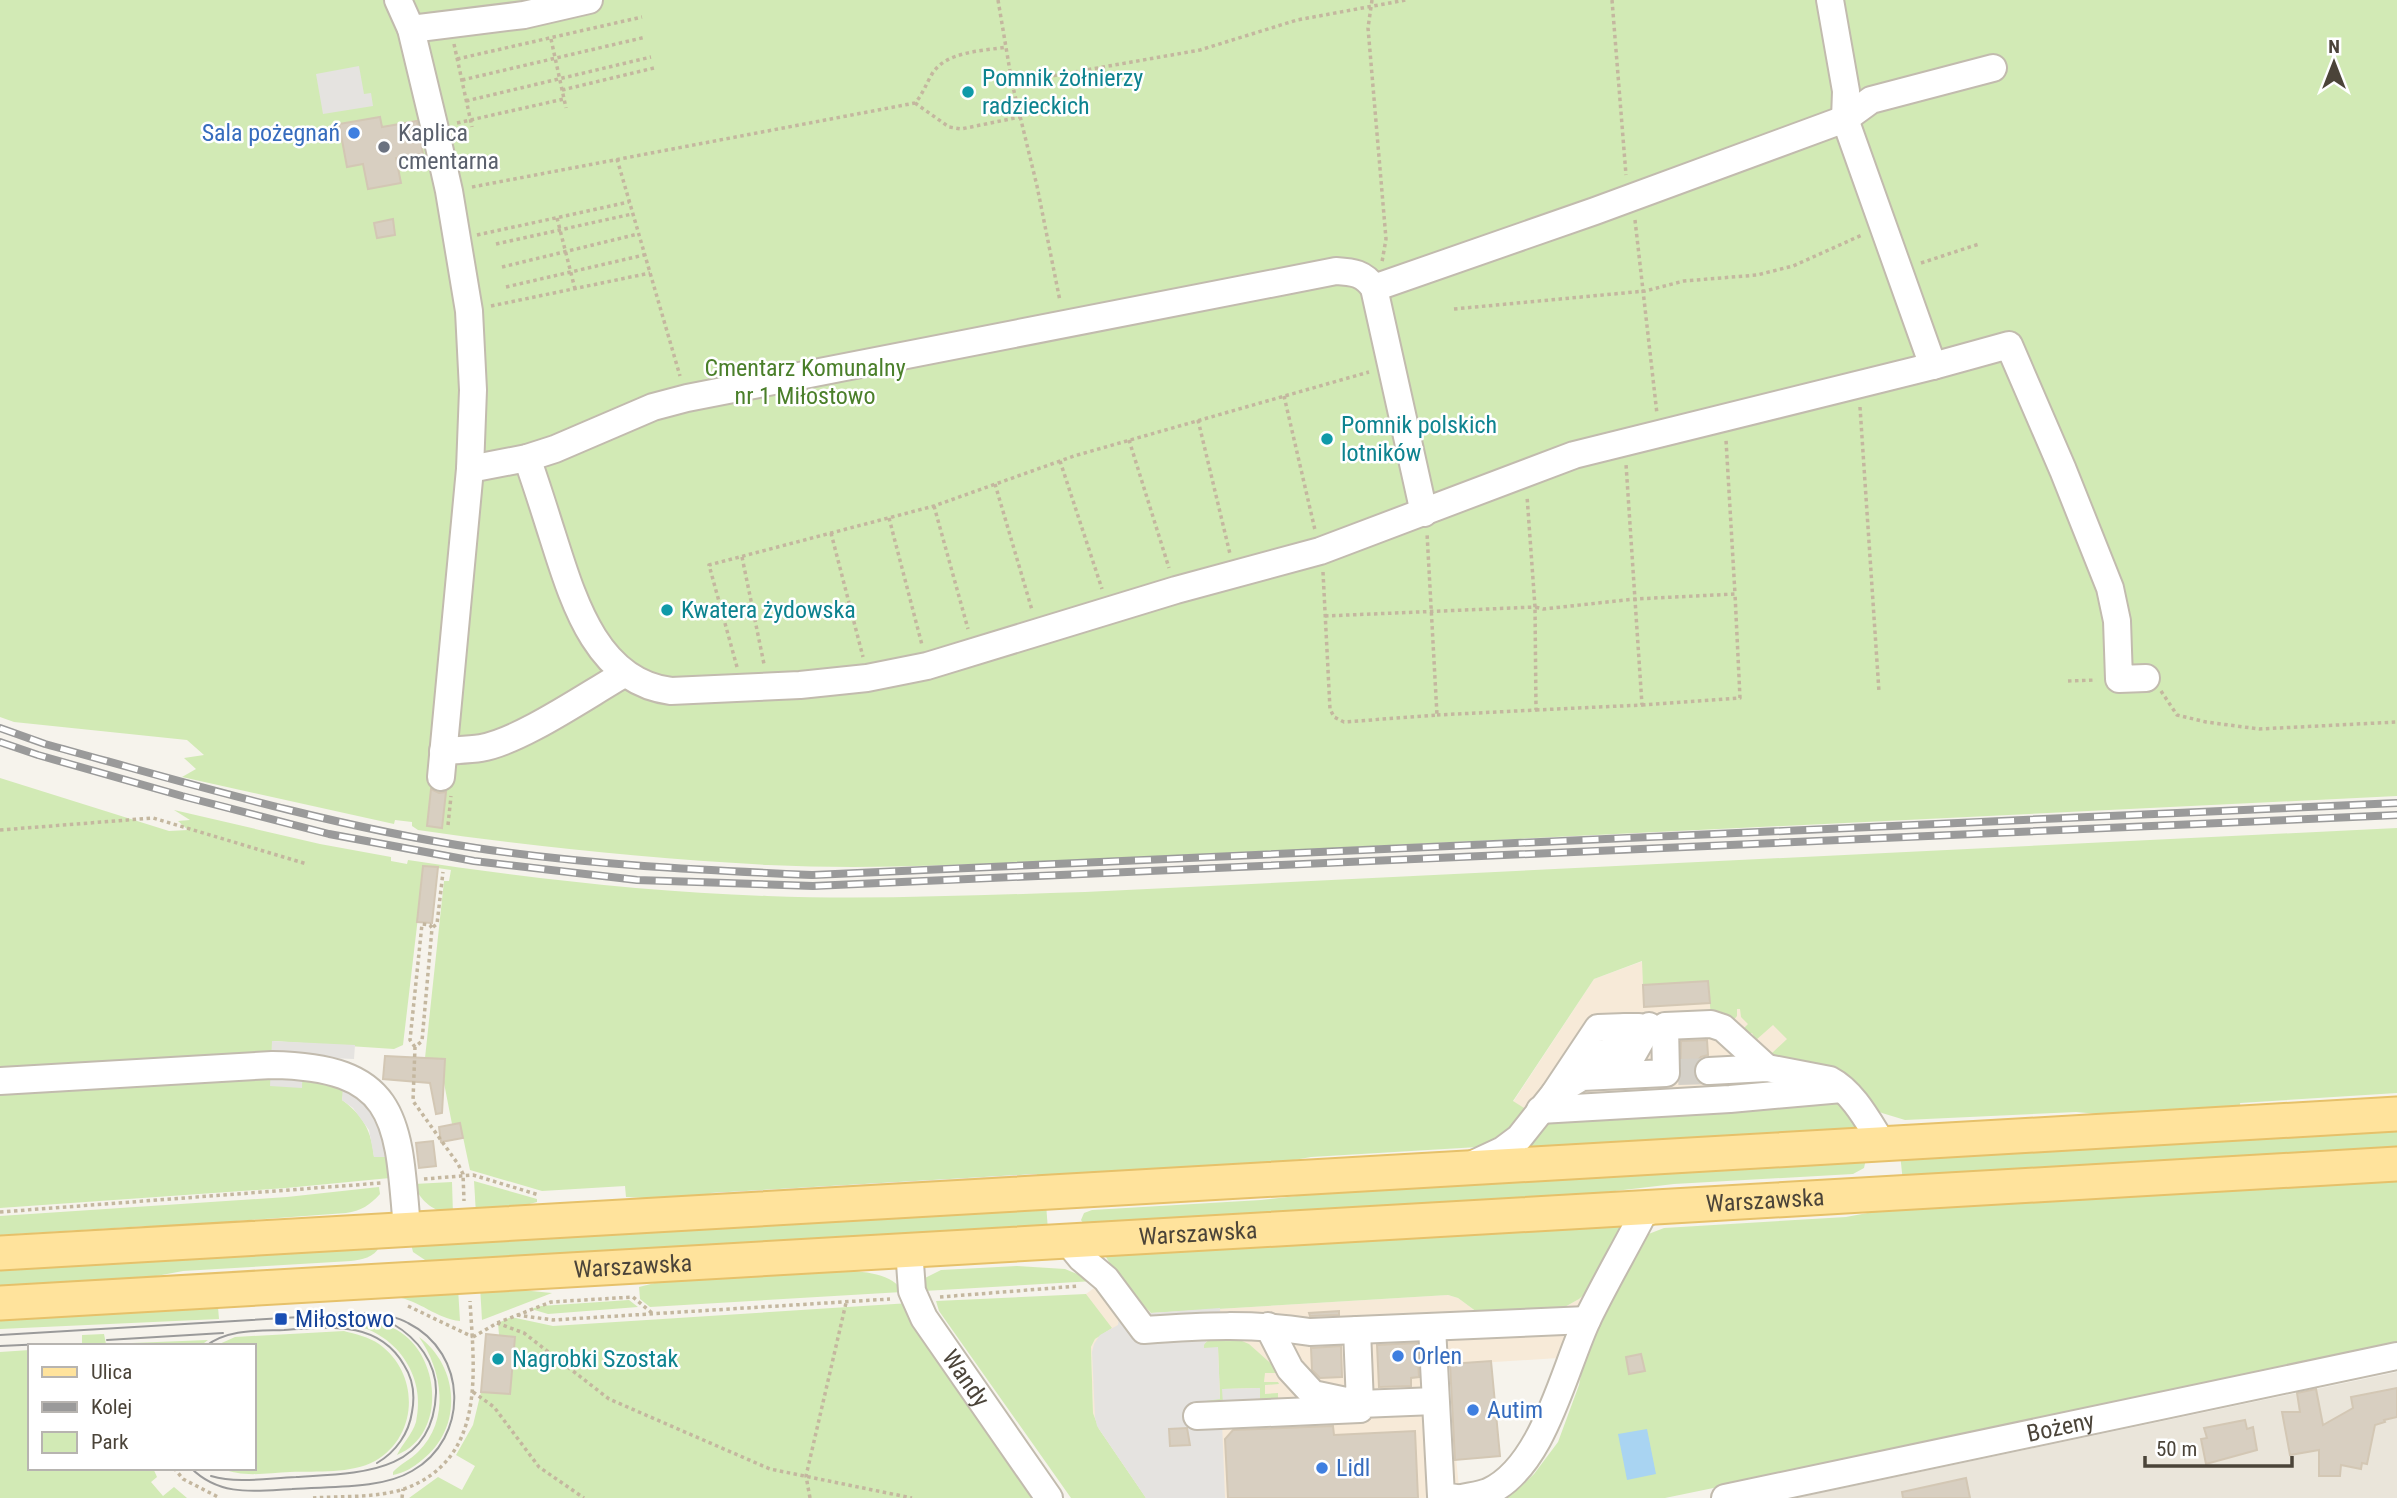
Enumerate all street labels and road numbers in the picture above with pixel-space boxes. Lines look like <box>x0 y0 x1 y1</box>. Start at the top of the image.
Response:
street label: Warszawska <box>1705 1183 1825 1218</box>
street label: Warszawska <box>1138 1216 1258 1251</box>
street label: Warszawska <box>573 1249 693 1284</box>
street label: Wandy <box>936 1344 995 1412</box>
street label: Bożeny <box>2024 1406 2097 1448</box>

